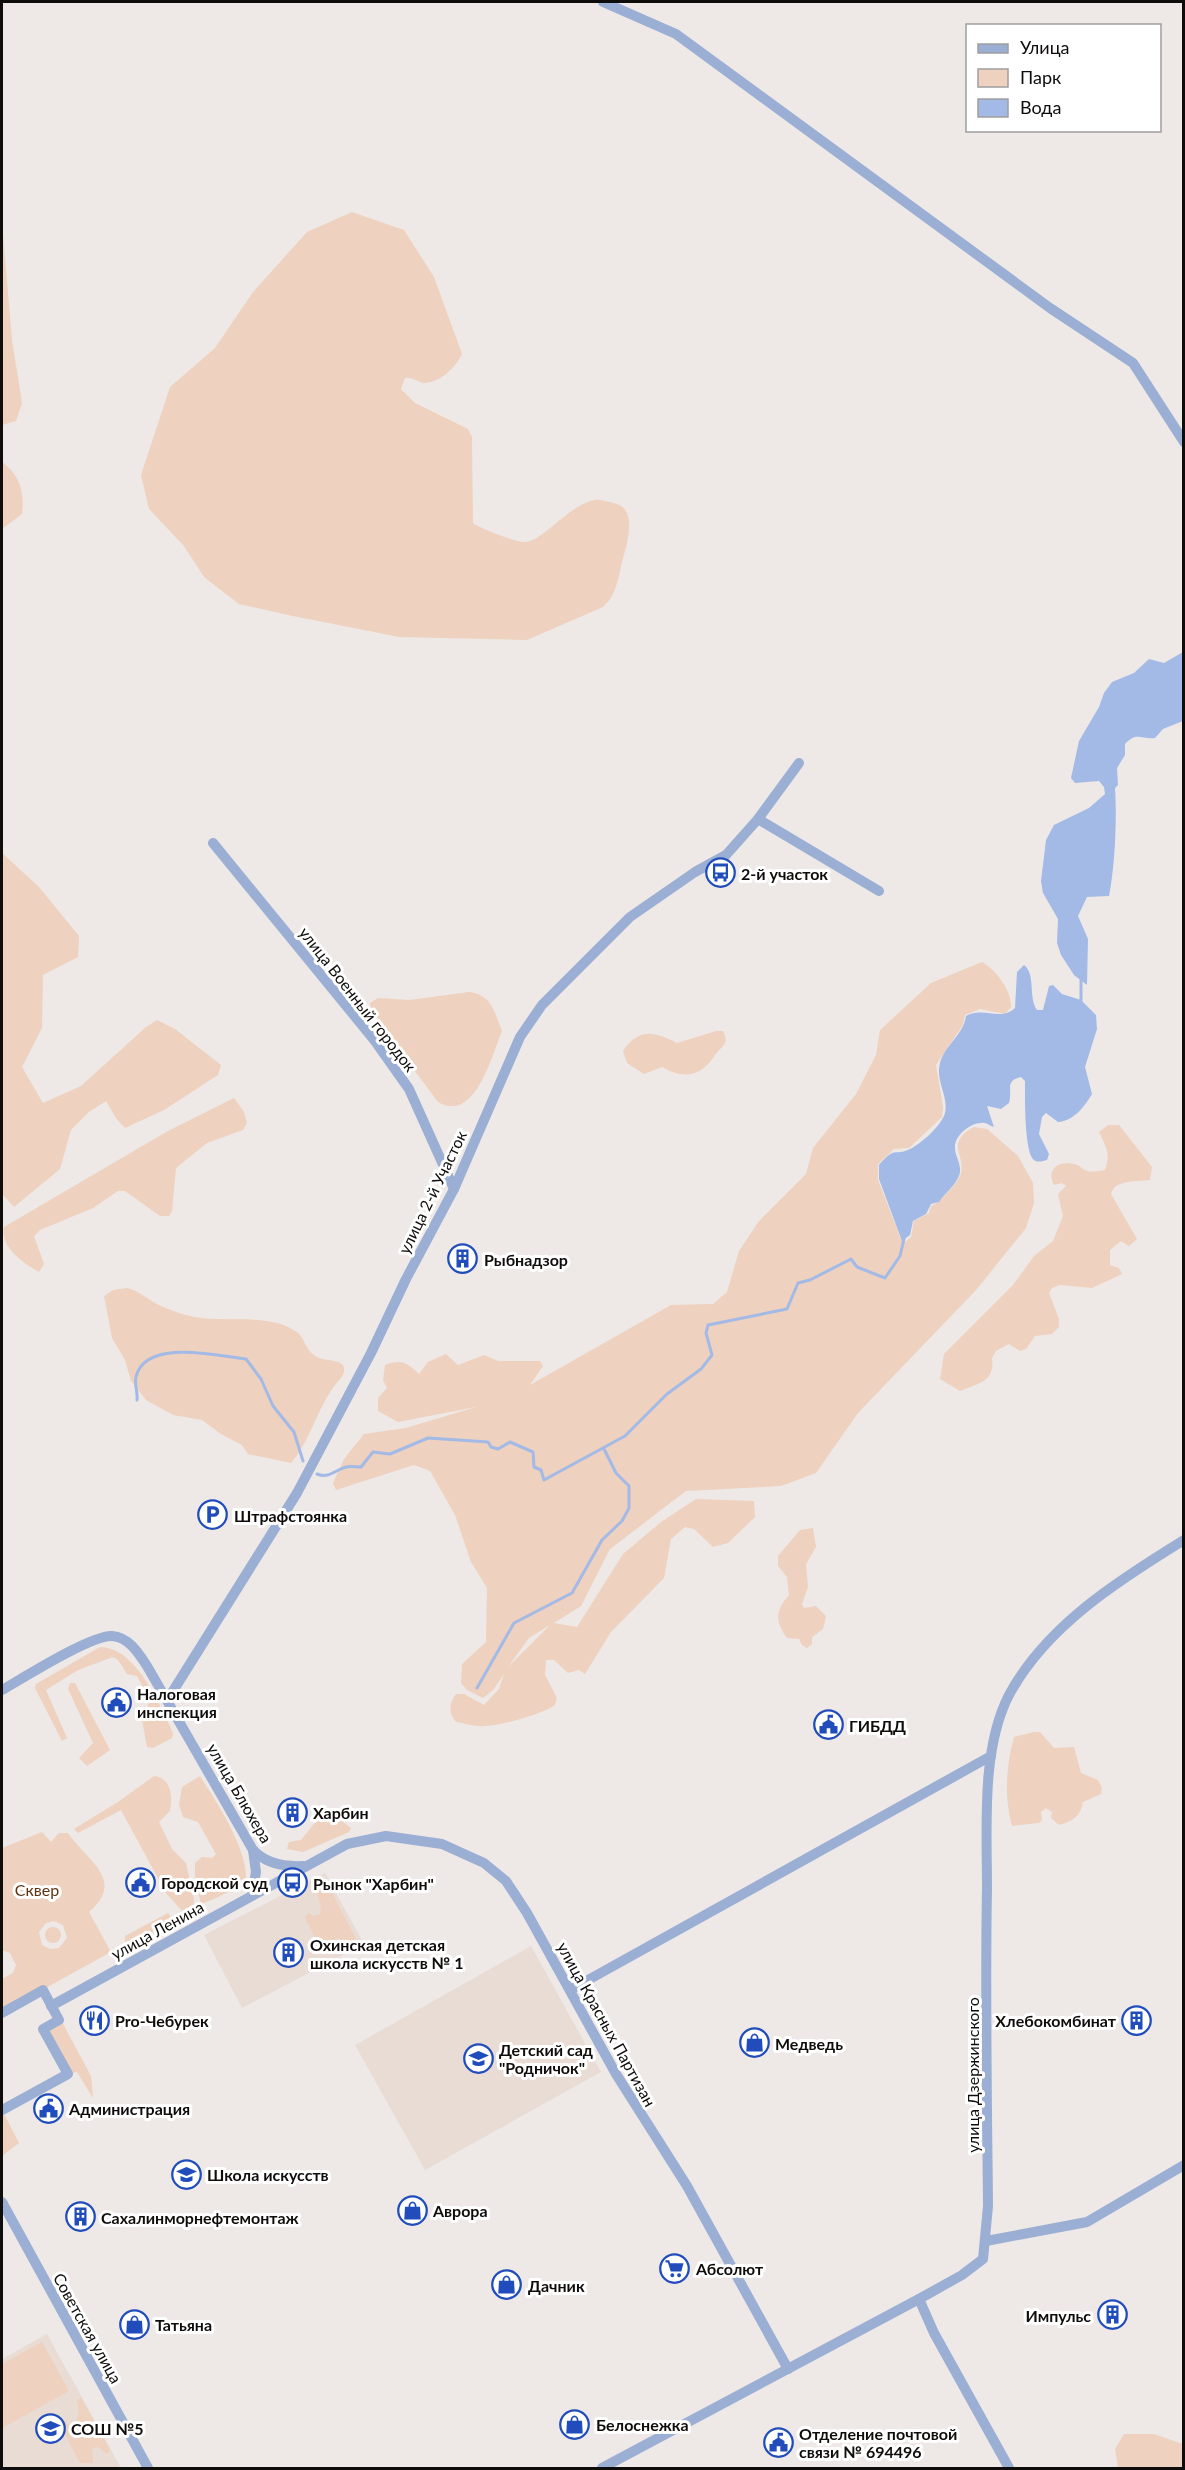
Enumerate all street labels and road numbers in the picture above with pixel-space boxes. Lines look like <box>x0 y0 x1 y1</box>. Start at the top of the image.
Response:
street label: улица Военный городок <box>296 923 421 1076</box>
street label: улица 2-й Участок <box>394 1127 470 1257</box>
street label: улица Блюхера <box>204 1740 276 1846</box>
street label: улица Ленина <box>107 1897 207 1963</box>
street label: улица Красных Партизан <box>554 1938 660 2110</box>
street label: улица Дзержинского <box>963 1997 982 2153</box>
street label: Советская улица <box>50 2270 126 2386</box>

